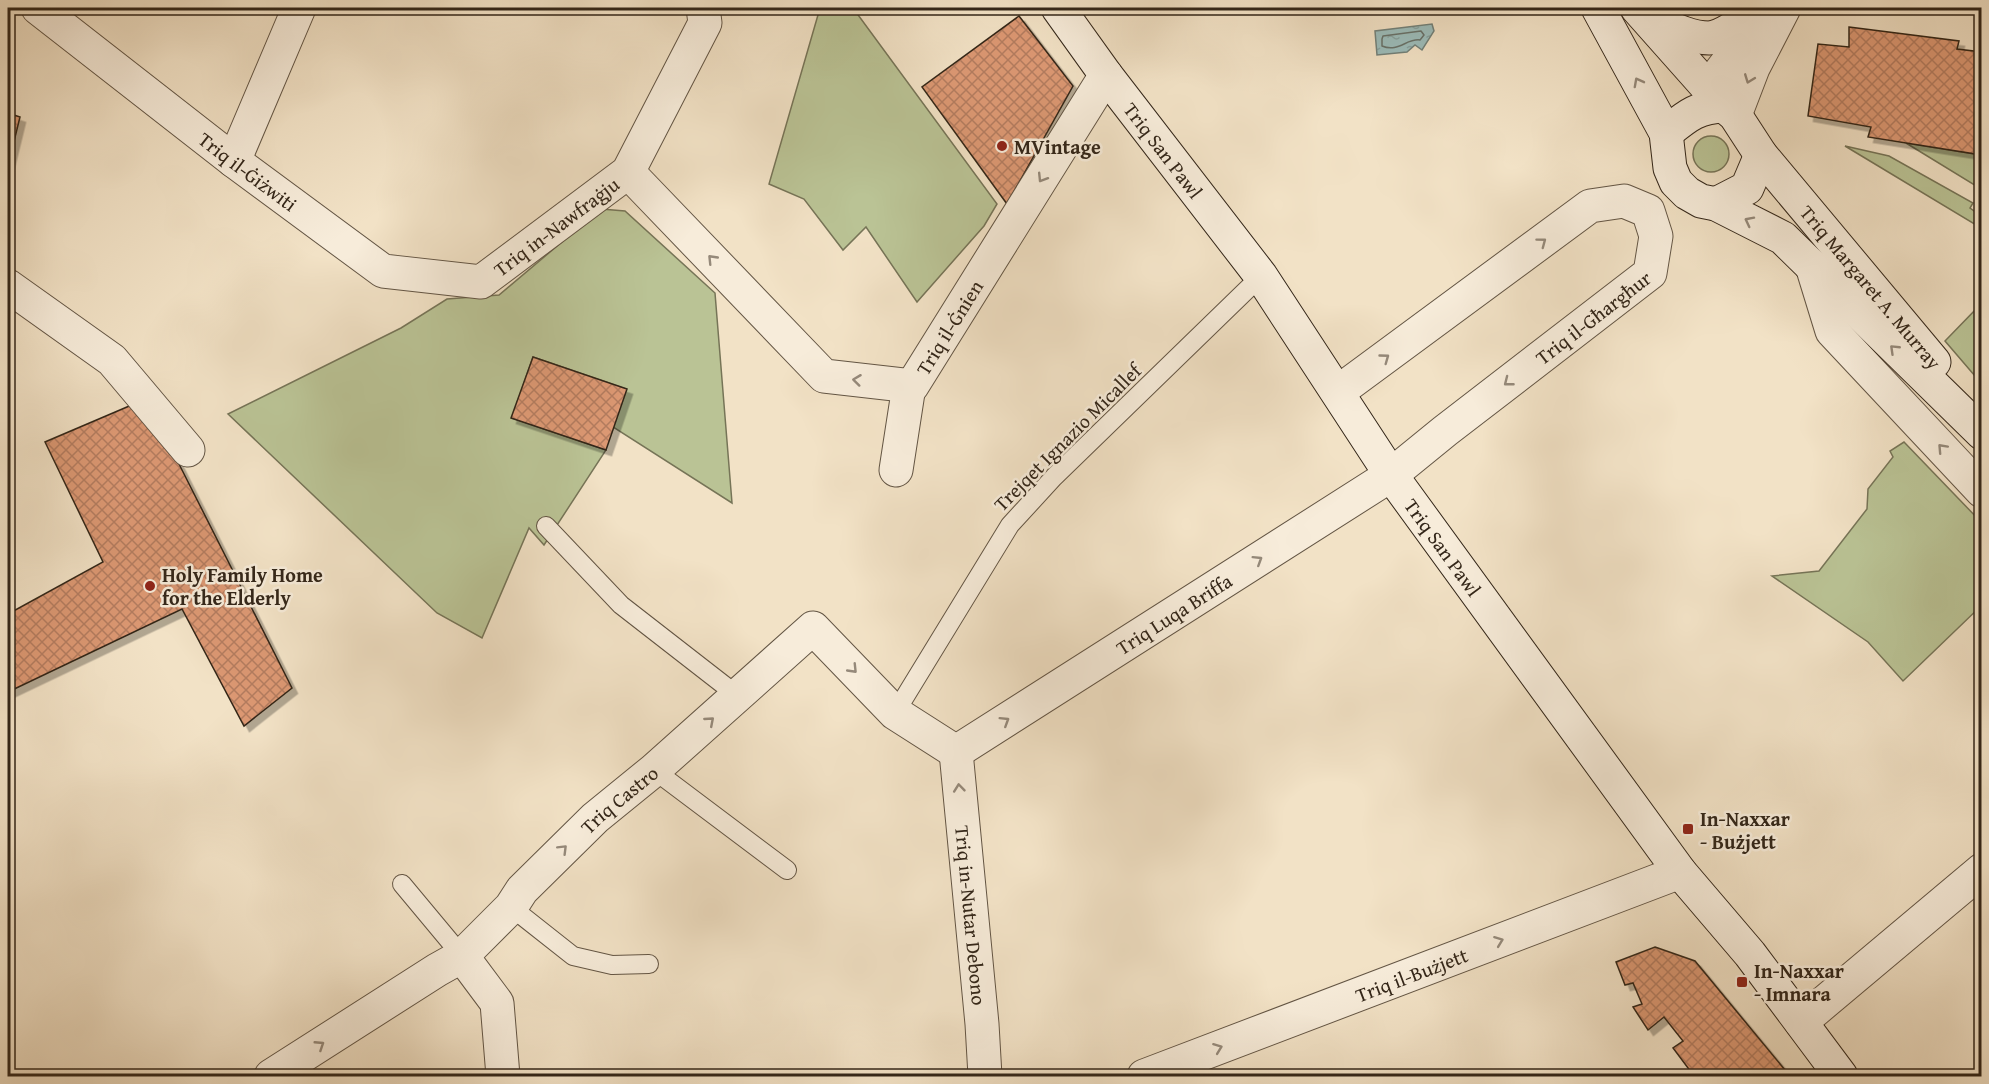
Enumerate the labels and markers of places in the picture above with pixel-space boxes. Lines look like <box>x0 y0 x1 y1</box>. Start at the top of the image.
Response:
place label: MVintage <box>1014 132 1101 161</box>
marker: MVintage <box>995 139 1009 153</box>
place label: Holy Family Home for the Elderly <box>162 560 323 612</box>
marker: Holy Family Home for the Elderly <box>143 579 157 593</box>
place label: In-Naxxar - Bużjett <box>1700 804 1790 856</box>
marker: In-Naxxar - Bużjett <box>1681 822 1695 836</box>
place label: In-Naxxar - Imnara <box>1754 956 1844 1008</box>
marker: In-Naxxar - Imnara <box>1735 975 1749 989</box>

